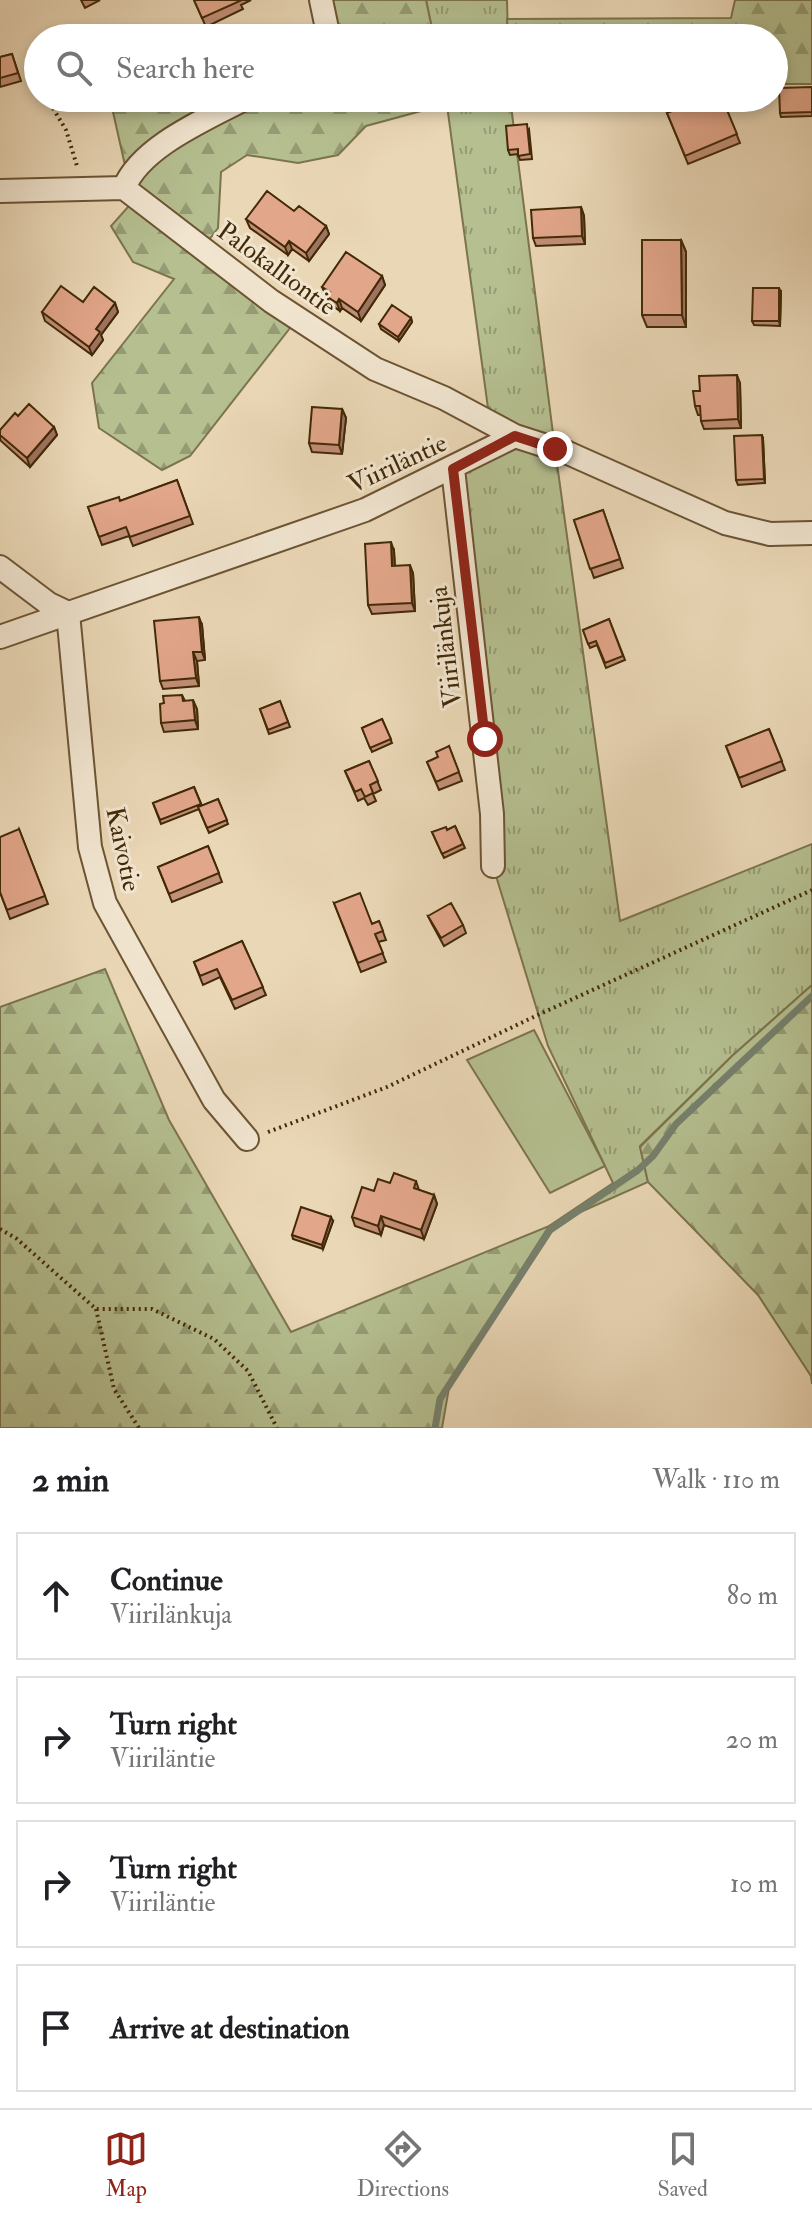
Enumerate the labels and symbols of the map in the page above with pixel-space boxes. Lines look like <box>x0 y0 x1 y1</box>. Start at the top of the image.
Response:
street label: Palokalliontie <box>211 215 342 323</box>
street label: Viiriläntie <box>343 427 452 501</box>
route end <box>537 431 573 467</box>
street label: Viirilänkuja <box>423 584 469 709</box>
route start <box>467 721 503 757</box>
street label: Kaivotie <box>99 804 148 894</box>

